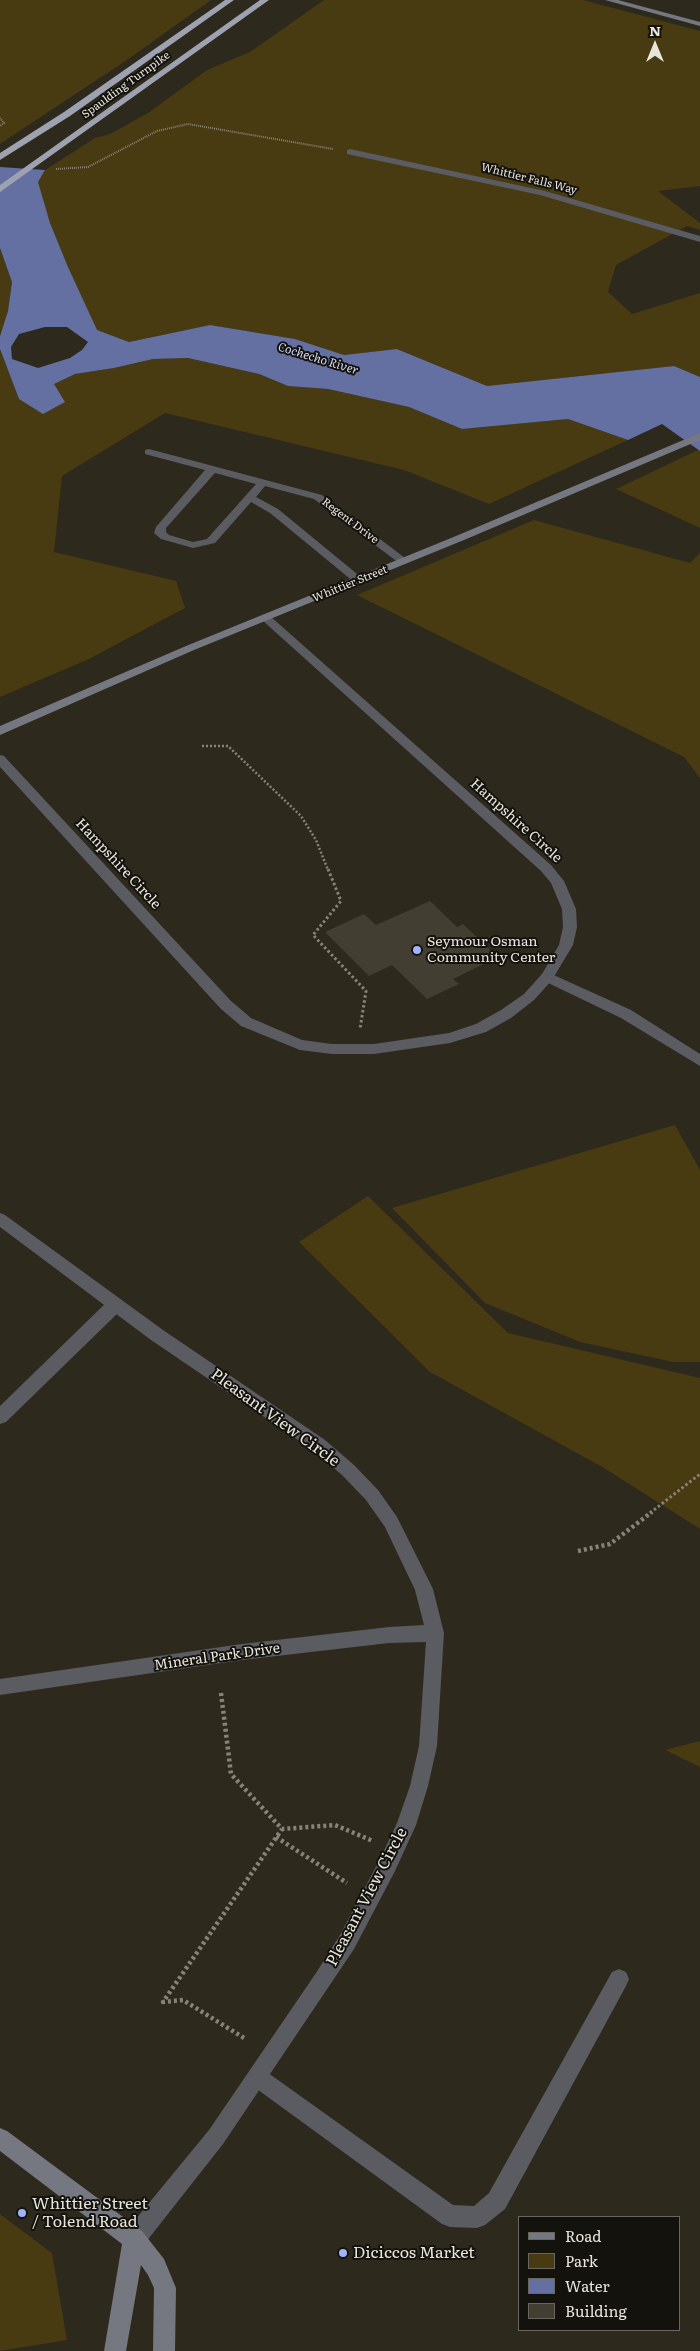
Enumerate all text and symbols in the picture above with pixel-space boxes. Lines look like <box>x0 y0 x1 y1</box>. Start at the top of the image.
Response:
north arrow <box>630 20 680 70</box>
text: N <box>649 20 661 40</box>
street label: Spaulding Turnpike <box>79 49 173 121</box>
street label: Whittier Falls Way <box>480 161 578 197</box>
water label: Cochecho River <box>276 340 360 378</box>
street label: Regent Drive <box>319 495 381 547</box>
street label: Whittier Street <box>311 563 389 605</box>
street label: Hampshire Circle <box>467 775 565 867</box>
street label: Hampshire Circle <box>72 815 164 913</box>
place label: Seymour Osman Community Center <box>427 934 555 966</box>
marker: Seymour Osman Community Center <box>411 944 423 956</box>
street label: Pleasant View Circle <box>207 1365 343 1471</box>
street label: Mineral Park Drive <box>153 1640 281 1674</box>
street label: Pleasant View Circle <box>322 1824 412 1970</box>
place label: Whittier Street / Tolend Road <box>32 2194 148 2232</box>
marker: Whittier Street / Tolend Road <box>16 2207 28 2219</box>
legend <box>518 2216 680 2331</box>
text: Road <box>565 2224 601 2247</box>
place label: Diciccos Market <box>353 2243 475 2263</box>
marker: Diciccos Market <box>337 2247 349 2259</box>
text: Park <box>565 2249 598 2272</box>
text: Water <box>565 2274 610 2297</box>
text: Building <box>565 2299 627 2322</box>

